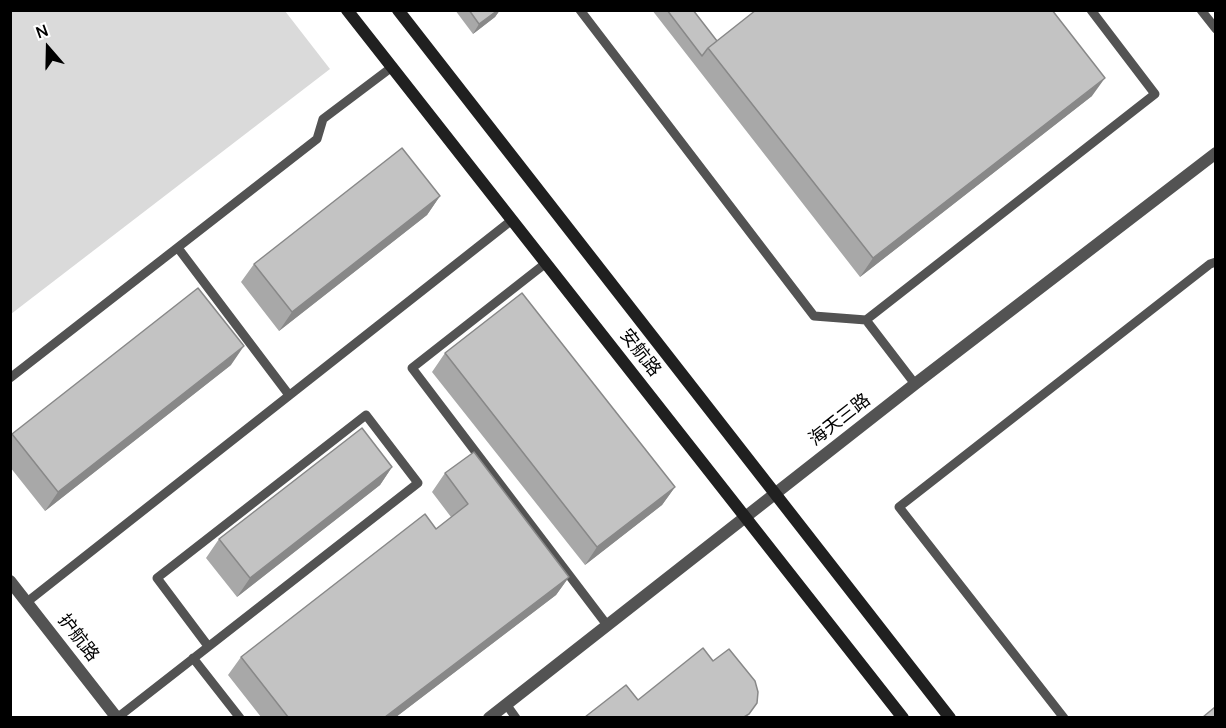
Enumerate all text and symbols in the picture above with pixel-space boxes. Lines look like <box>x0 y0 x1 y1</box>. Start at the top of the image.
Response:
north arrow <box>18 18 78 78</box>
text: N <box>33 19 51 43</box>
street label: 安航路 <box>615 325 665 381</box>
street label: 海天三路 <box>805 389 875 451</box>
street label: 护航路 <box>53 610 103 666</box>

